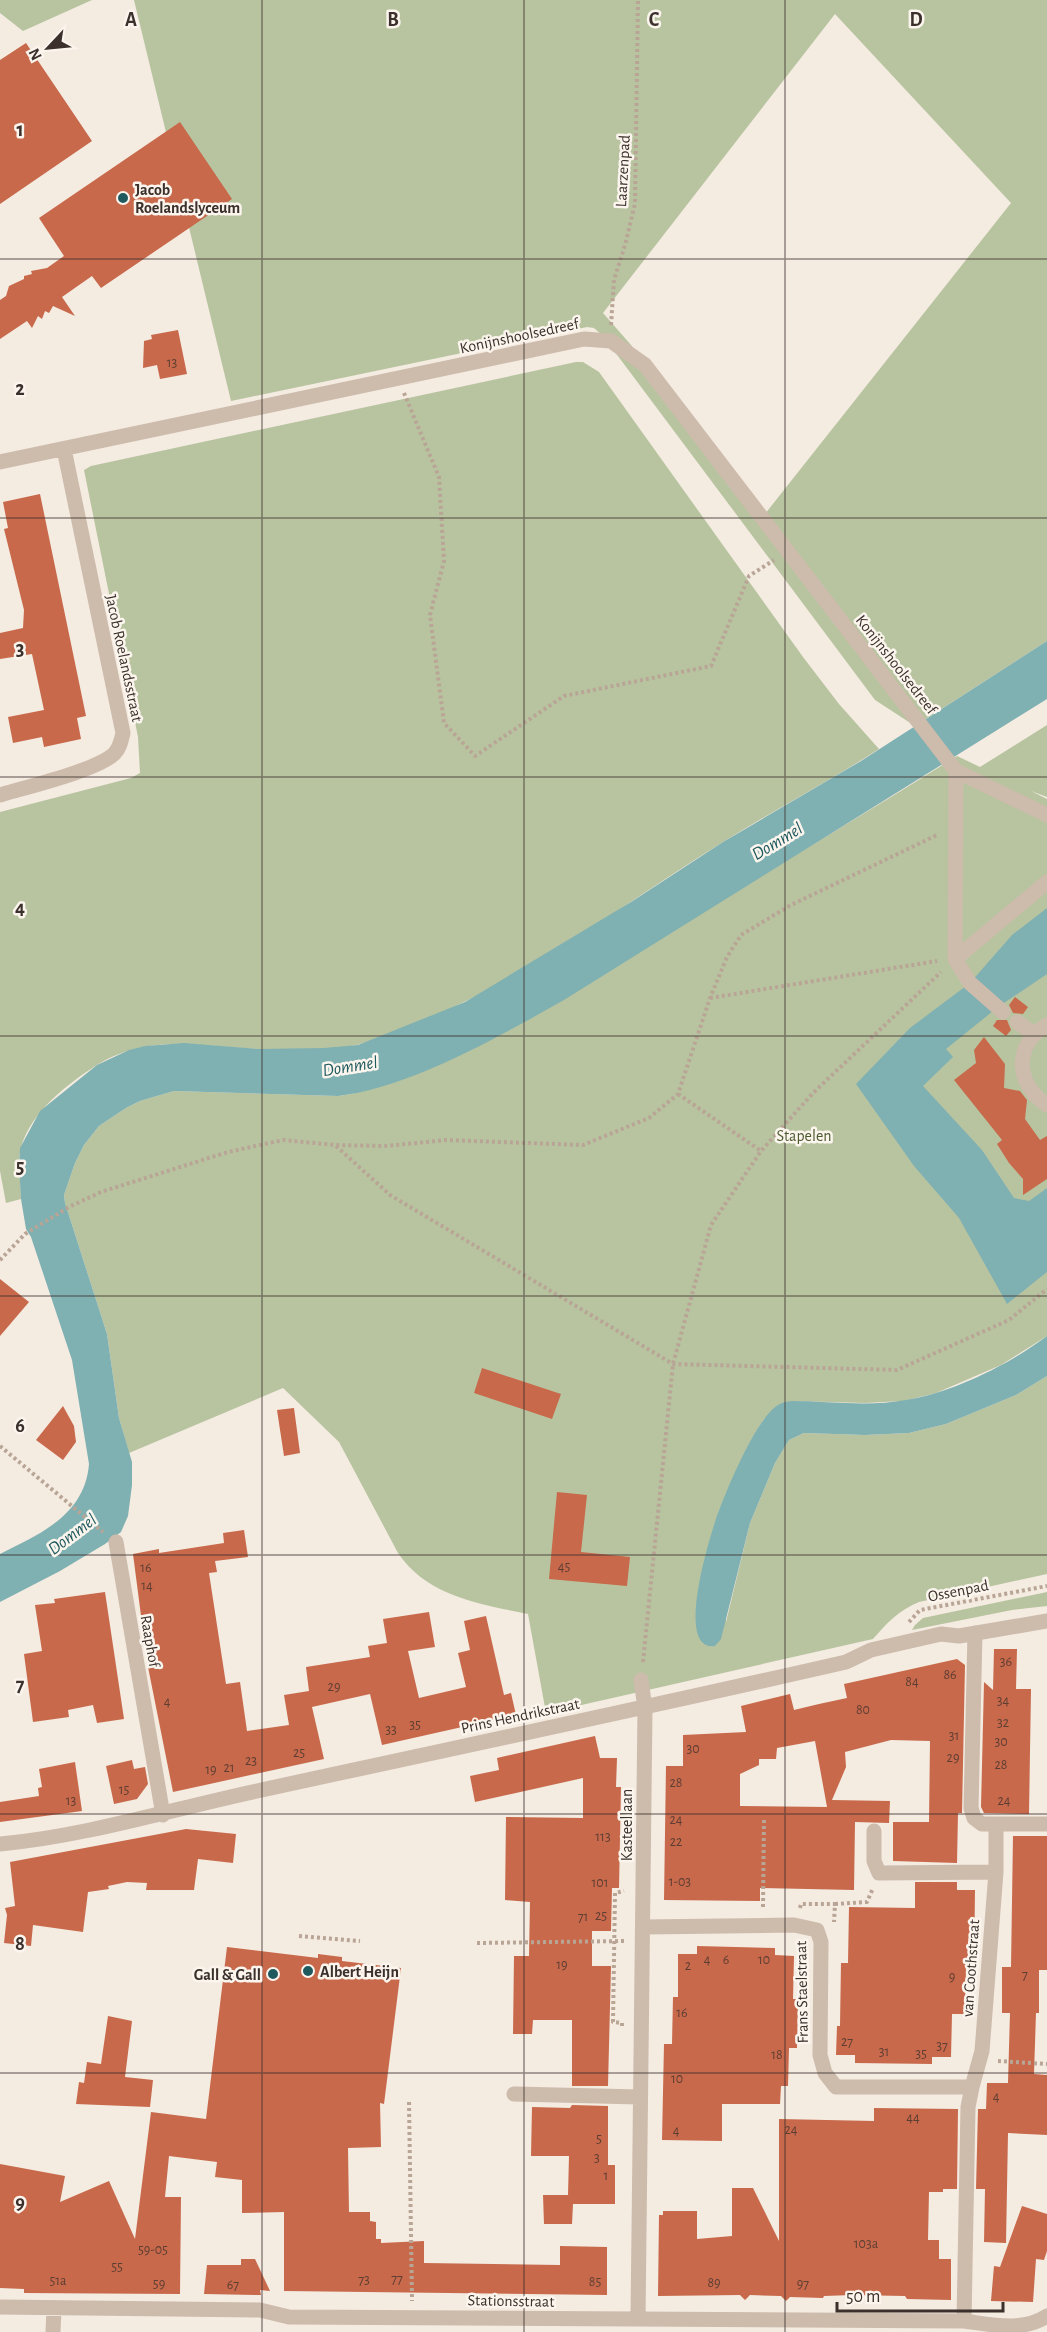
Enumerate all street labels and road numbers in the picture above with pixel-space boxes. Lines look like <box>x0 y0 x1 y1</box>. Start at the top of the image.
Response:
street label: Laarzenpad <box>613 135 633 208</box>
street label: Konijnshoolsedreef <box>458 315 581 357</box>
street label: Jacob Roelandsstraat <box>103 593 145 723</box>
street label: Konijnshoolsedreef <box>852 612 940 719</box>
street label: Ossenpad <box>927 1577 990 1605</box>
street label: Raaphof <box>138 1614 163 1669</box>
street label: Prins Hendrikstraat <box>459 1696 581 1736</box>
street label: Kasteellaan <box>619 1789 635 1861</box>
street label: van Coothstraat <box>960 1919 982 2017</box>
street label: Frans Staelstraat <box>793 1940 811 2043</box>
street label: Stationsstraat <box>467 2292 555 2310</box>

